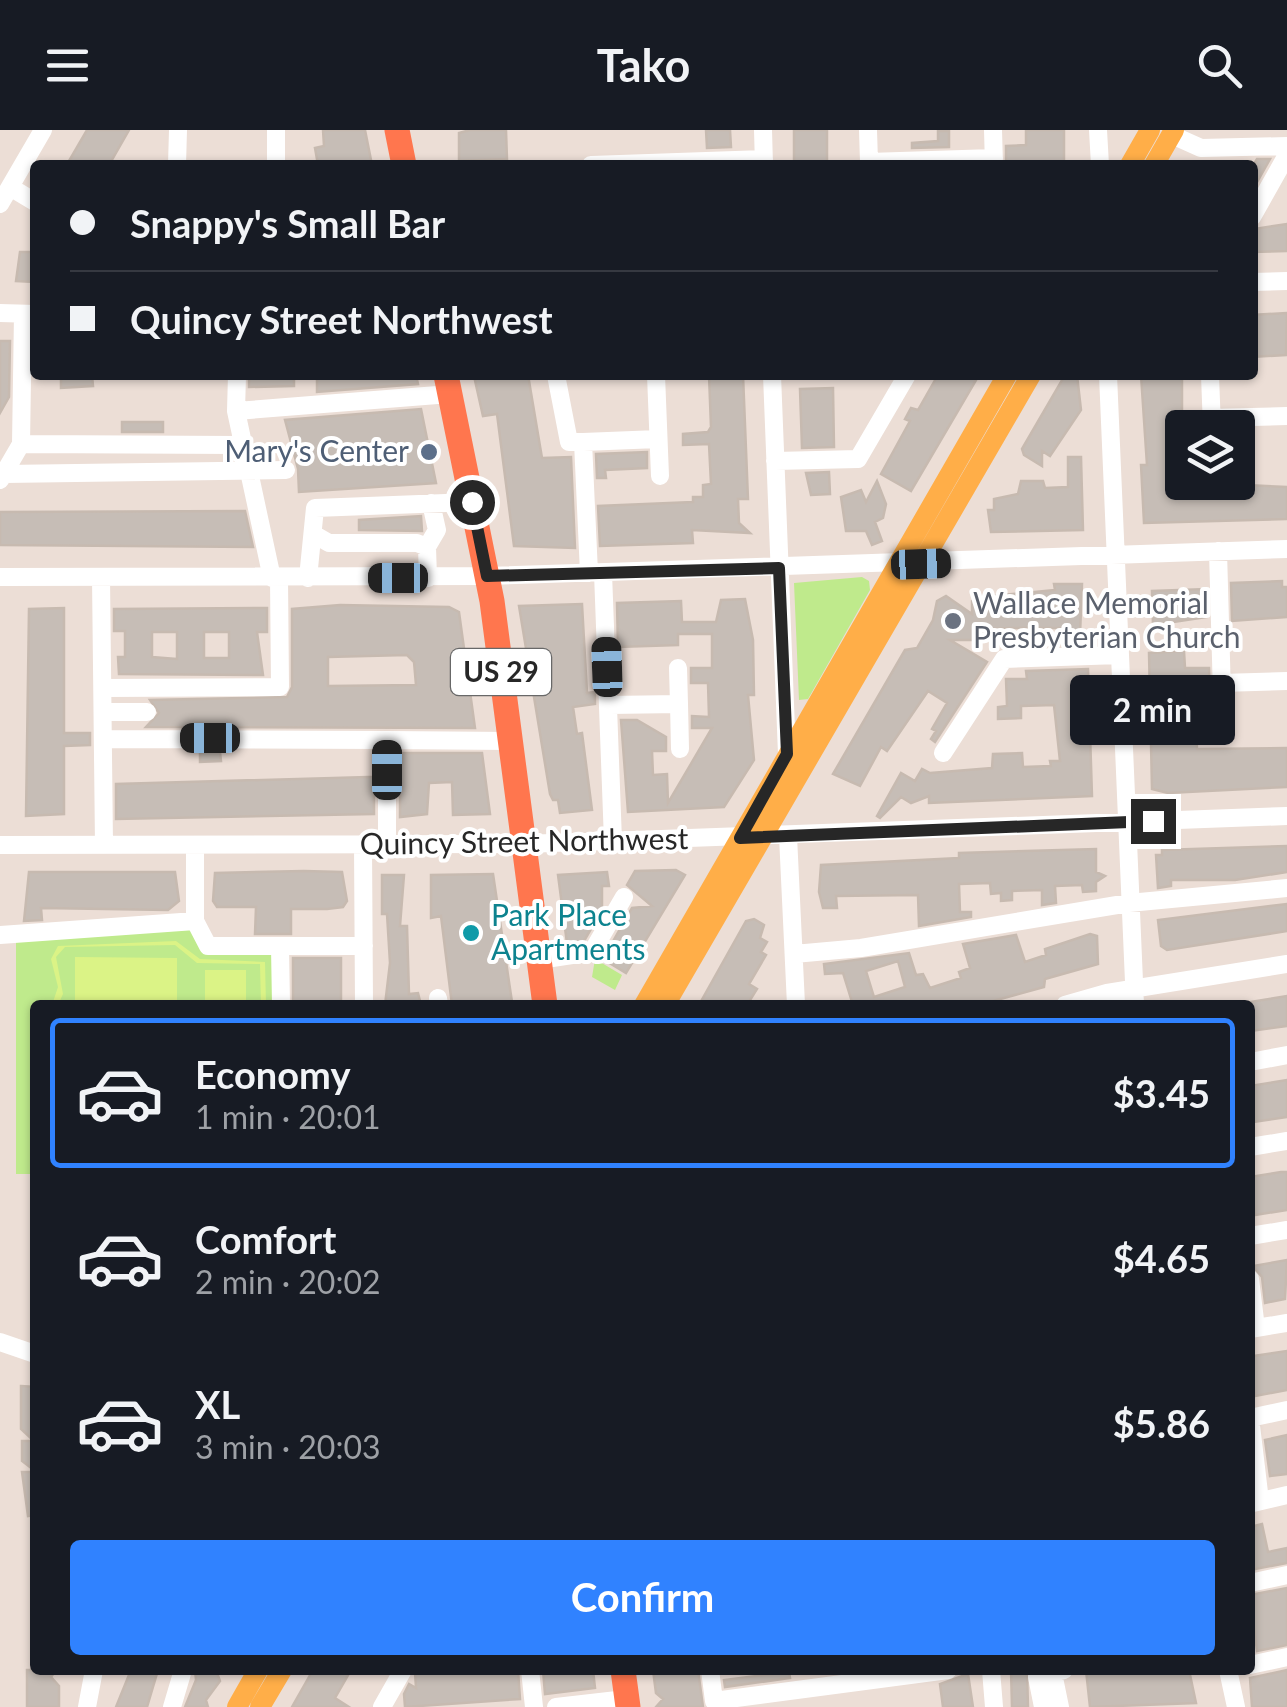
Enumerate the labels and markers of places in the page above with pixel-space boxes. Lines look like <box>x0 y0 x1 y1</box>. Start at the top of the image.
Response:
place label: Mary's Center <box>224 432 409 468</box>
marker: Mary's Center <box>418 441 440 463</box>
place label: Wallace Memorial Presbyterian Church <box>973 584 1241 654</box>
marker: Wallace Memorial Presbyterian Church <box>942 610 964 632</box>
place label: Park Place Apartments <box>491 896 645 966</box>
marker: Park Place Apartments <box>460 922 482 944</box>

